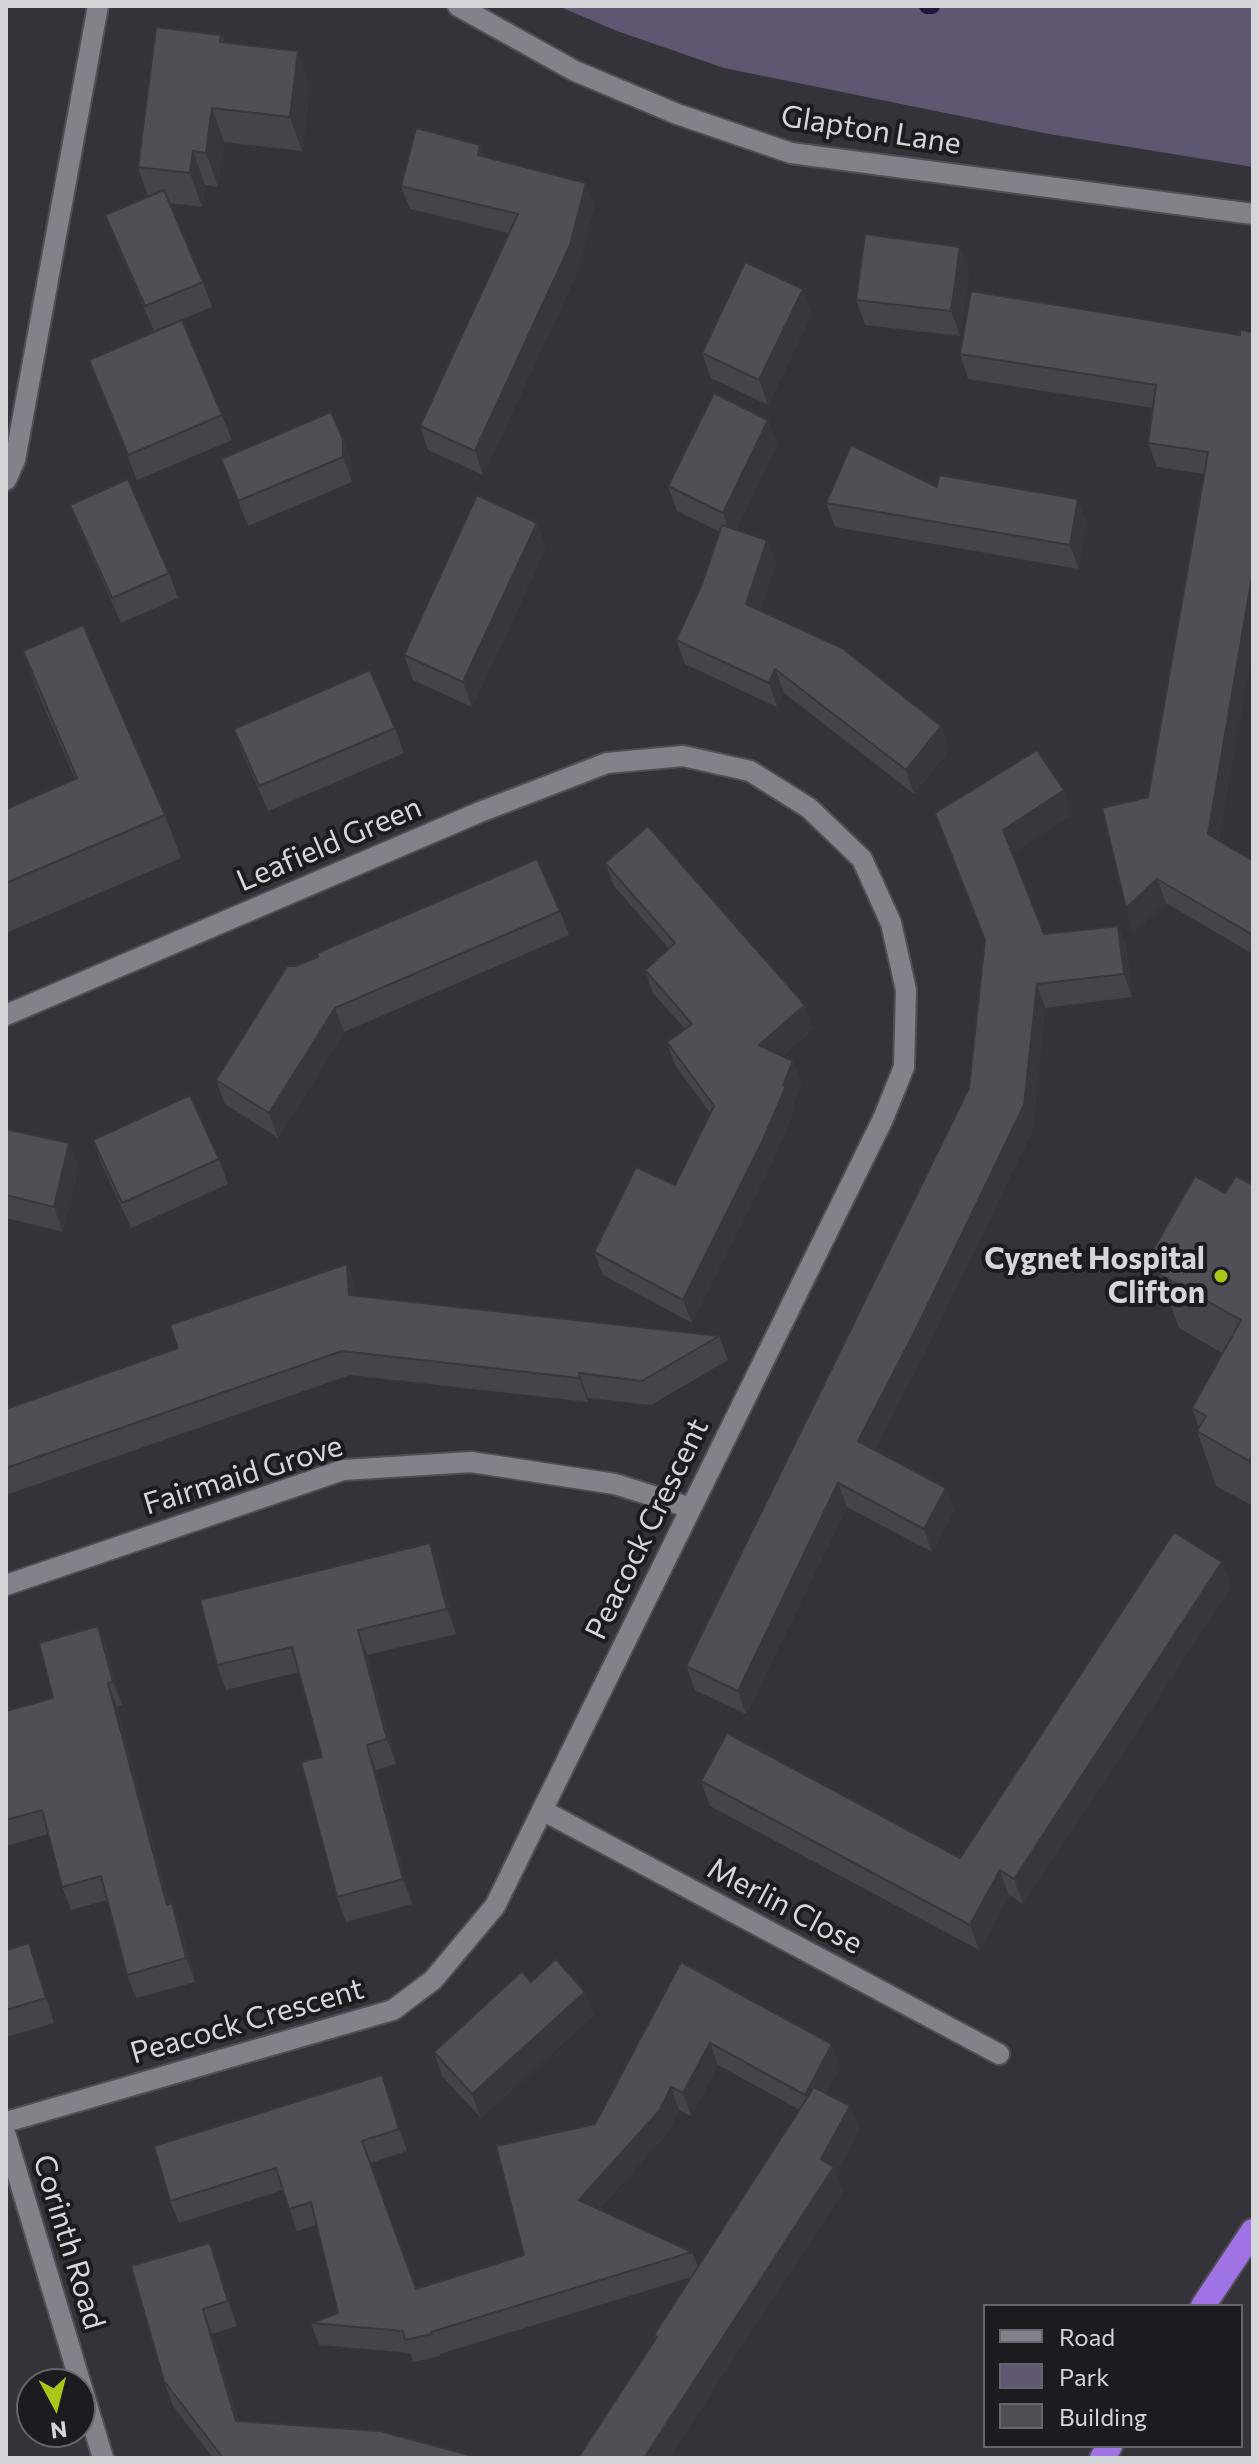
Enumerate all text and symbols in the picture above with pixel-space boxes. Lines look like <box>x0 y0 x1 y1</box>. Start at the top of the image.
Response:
street label: Glapton Lane <box>778 98 964 162</box>
street label: Leafield Green <box>231 789 427 899</box>
place label: Cygnet Hospital Clifton <box>984 1241 1205 1312</box>
marker: Cygnet Hospital Clifton <box>1212 1267 1230 1285</box>
street label: Peacock Crescent <box>578 1413 716 1645</box>
street label: Fairmaid Grove <box>139 1428 347 1522</box>
street label: Merlin Close <box>702 1850 868 1962</box>
street label: Peacock Crescent <box>126 1970 368 2072</box>
street label: Corinth Road <box>25 2150 113 2334</box>
legend <box>983 2304 1243 2448</box>
text: Road <box>1059 2322 1115 2351</box>
text: Park <box>1059 2362 1109 2391</box>
north arrow <box>16 2368 96 2448</box>
text: Building <box>1059 2402 1147 2431</box>
text: N <box>49 2416 69 2445</box>

